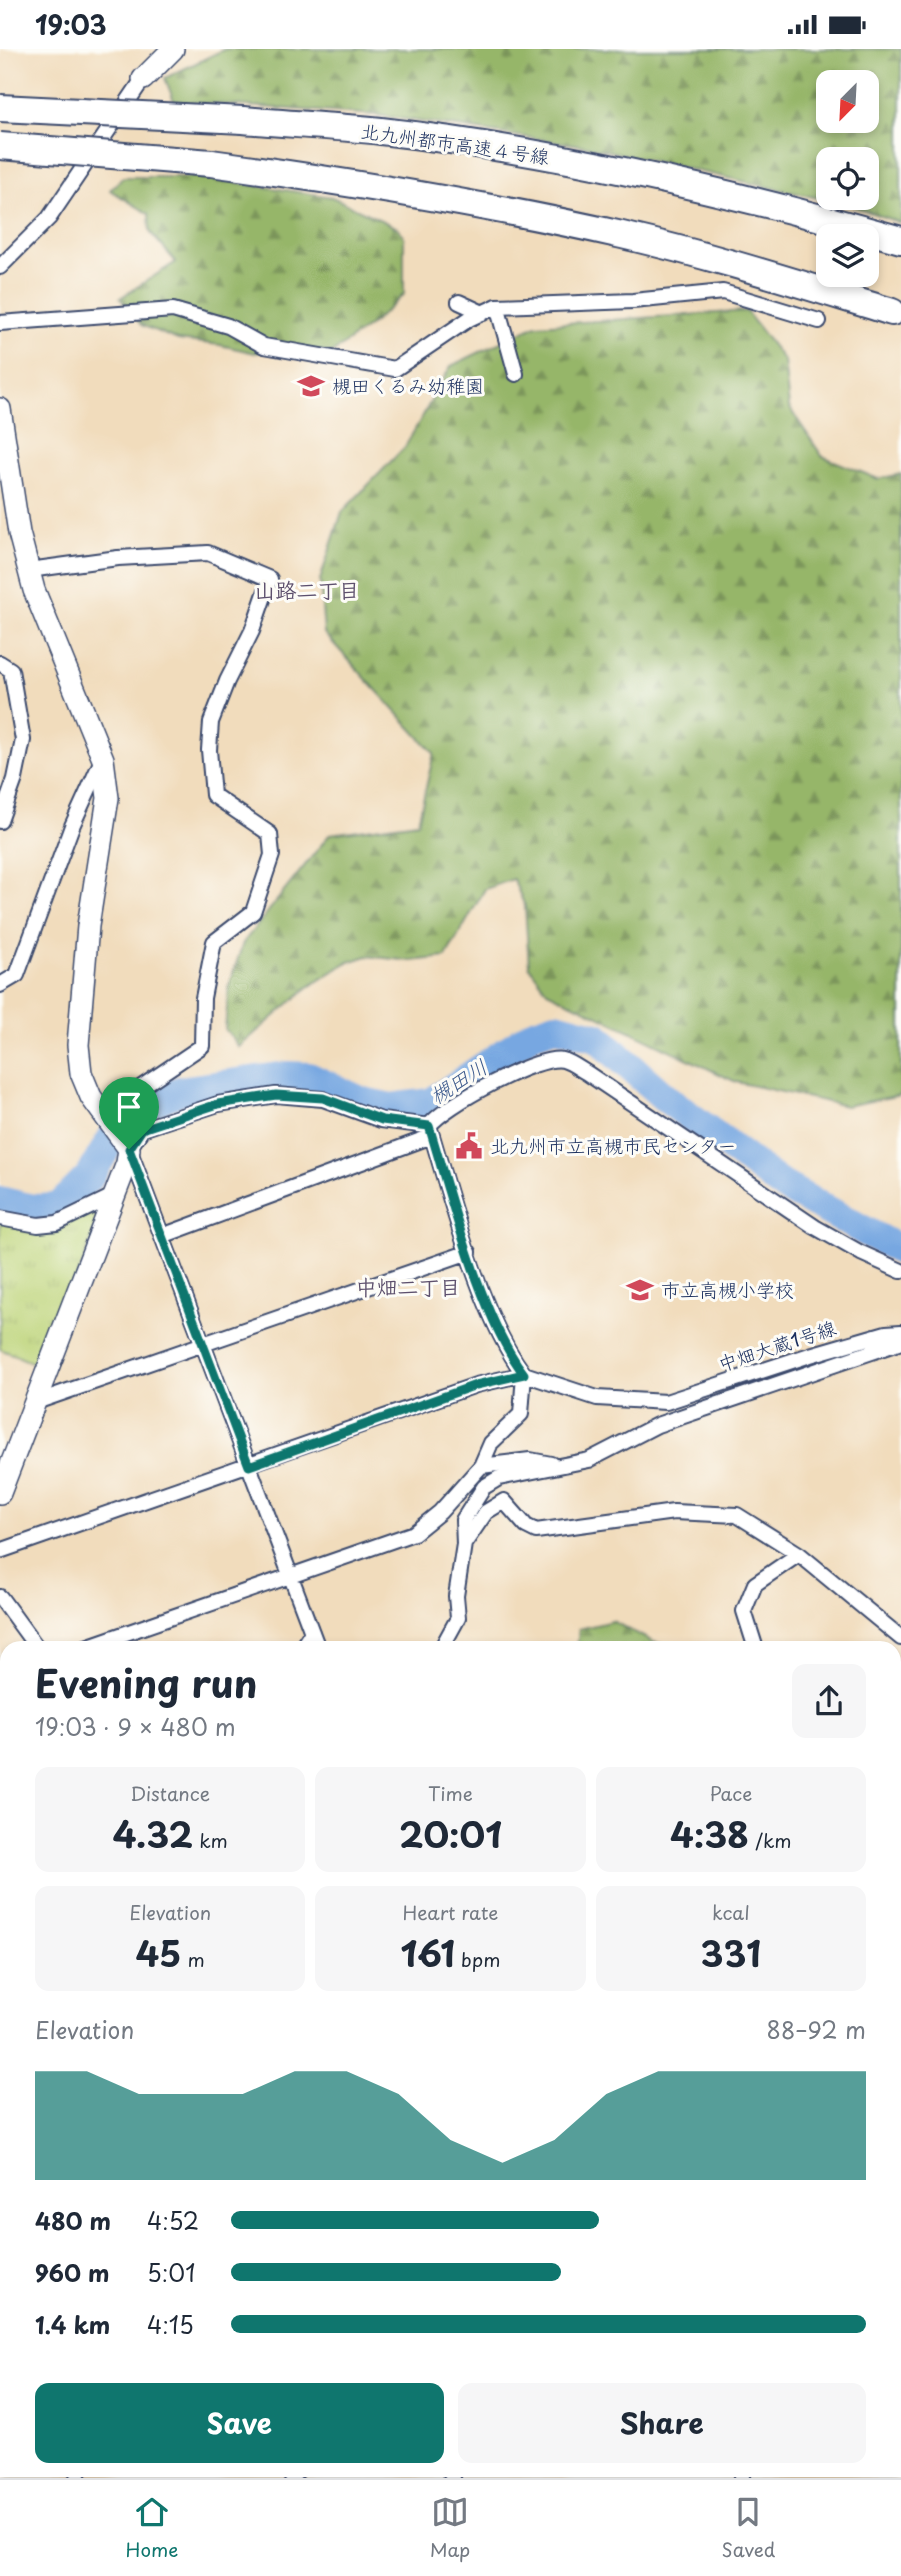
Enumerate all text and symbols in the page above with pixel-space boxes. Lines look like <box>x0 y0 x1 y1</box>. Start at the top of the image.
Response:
text: 19:03 <box>35 5 107 44</box>
north arrow <box>816 70 878 133</box>
map controls <box>816 70 879 287</box>
street label: 北九州都市高速４号線 <box>359 116 551 170</box>
button: locate <box>816 147 879 210</box>
button: layers <box>816 224 879 287</box>
school or university icon: 槻田くるみ幼稚園 <box>296 371 326 401</box>
place label: 槻田くるみ幼稚園 <box>332 371 484 399</box>
district label: 山路二丁目 <box>255 573 360 605</box>
water label: 槻田川 <box>423 1050 493 1111</box>
pin <box>99 1077 159 1149</box>
icon: arrive <box>110 1088 148 1126</box>
public building icon: 北九州市立高槻市民センター <box>454 1131 484 1161</box>
place label: 北九州市立高槻市民センター <box>490 1131 736 1159</box>
district label: 中畑二丁目 <box>356 1270 461 1302</box>
school or university icon: 市立高槻小学校 <box>625 1275 655 1305</box>
place label: 市立高槻小学校 <box>661 1275 794 1303</box>
street label: 中畑大蔵1号線 <box>714 1313 839 1377</box>
text: Evening run <box>35 1654 257 1711</box>
button: share <box>792 1664 866 1738</box>
text: 19:03 · 9 × 480 m <box>35 1709 236 1744</box>
text: Distance <box>130 1779 210 1807</box>
text: Time <box>428 1779 473 1807</box>
text: Pace <box>709 1779 752 1807</box>
text: 4.32 <box>112 1807 193 1860</box>
text: 20:01 <box>399 1807 502 1860</box>
text: 4:38 <box>670 1807 749 1860</box>
text: km <box>193 1826 228 1854</box>
text: /km <box>749 1826 792 1854</box>
text: Elevation <box>129 1898 211 1926</box>
text: Heart rate <box>403 1898 498 1926</box>
text: kcal <box>712 1898 750 1926</box>
text: 45 <box>135 1926 181 1979</box>
text: 161 <box>400 1926 455 1979</box>
text: 331 <box>701 1926 761 1979</box>
text: m <box>181 1945 205 1973</box>
text: bpm <box>455 1945 501 1973</box>
text: Elevation <box>35 2012 134 2047</box>
text: 88–92 m <box>767 2012 866 2047</box>
text: 480 m <box>35 2203 111 2238</box>
text: 4:52 <box>147 2203 199 2238</box>
text: 960 m <box>35 2255 109 2290</box>
text: 5:01 <box>147 2255 195 2290</box>
text: 1.4 km <box>35 2307 110 2342</box>
text: 4:15 <box>147 2307 194 2342</box>
button: Save <box>35 2383 444 2463</box>
button: Share <box>458 2383 866 2463</box>
tab: Home <box>126 2493 178 2563</box>
tab: Map <box>430 2493 470 2563</box>
tab: Saved <box>721 2493 775 2563</box>

